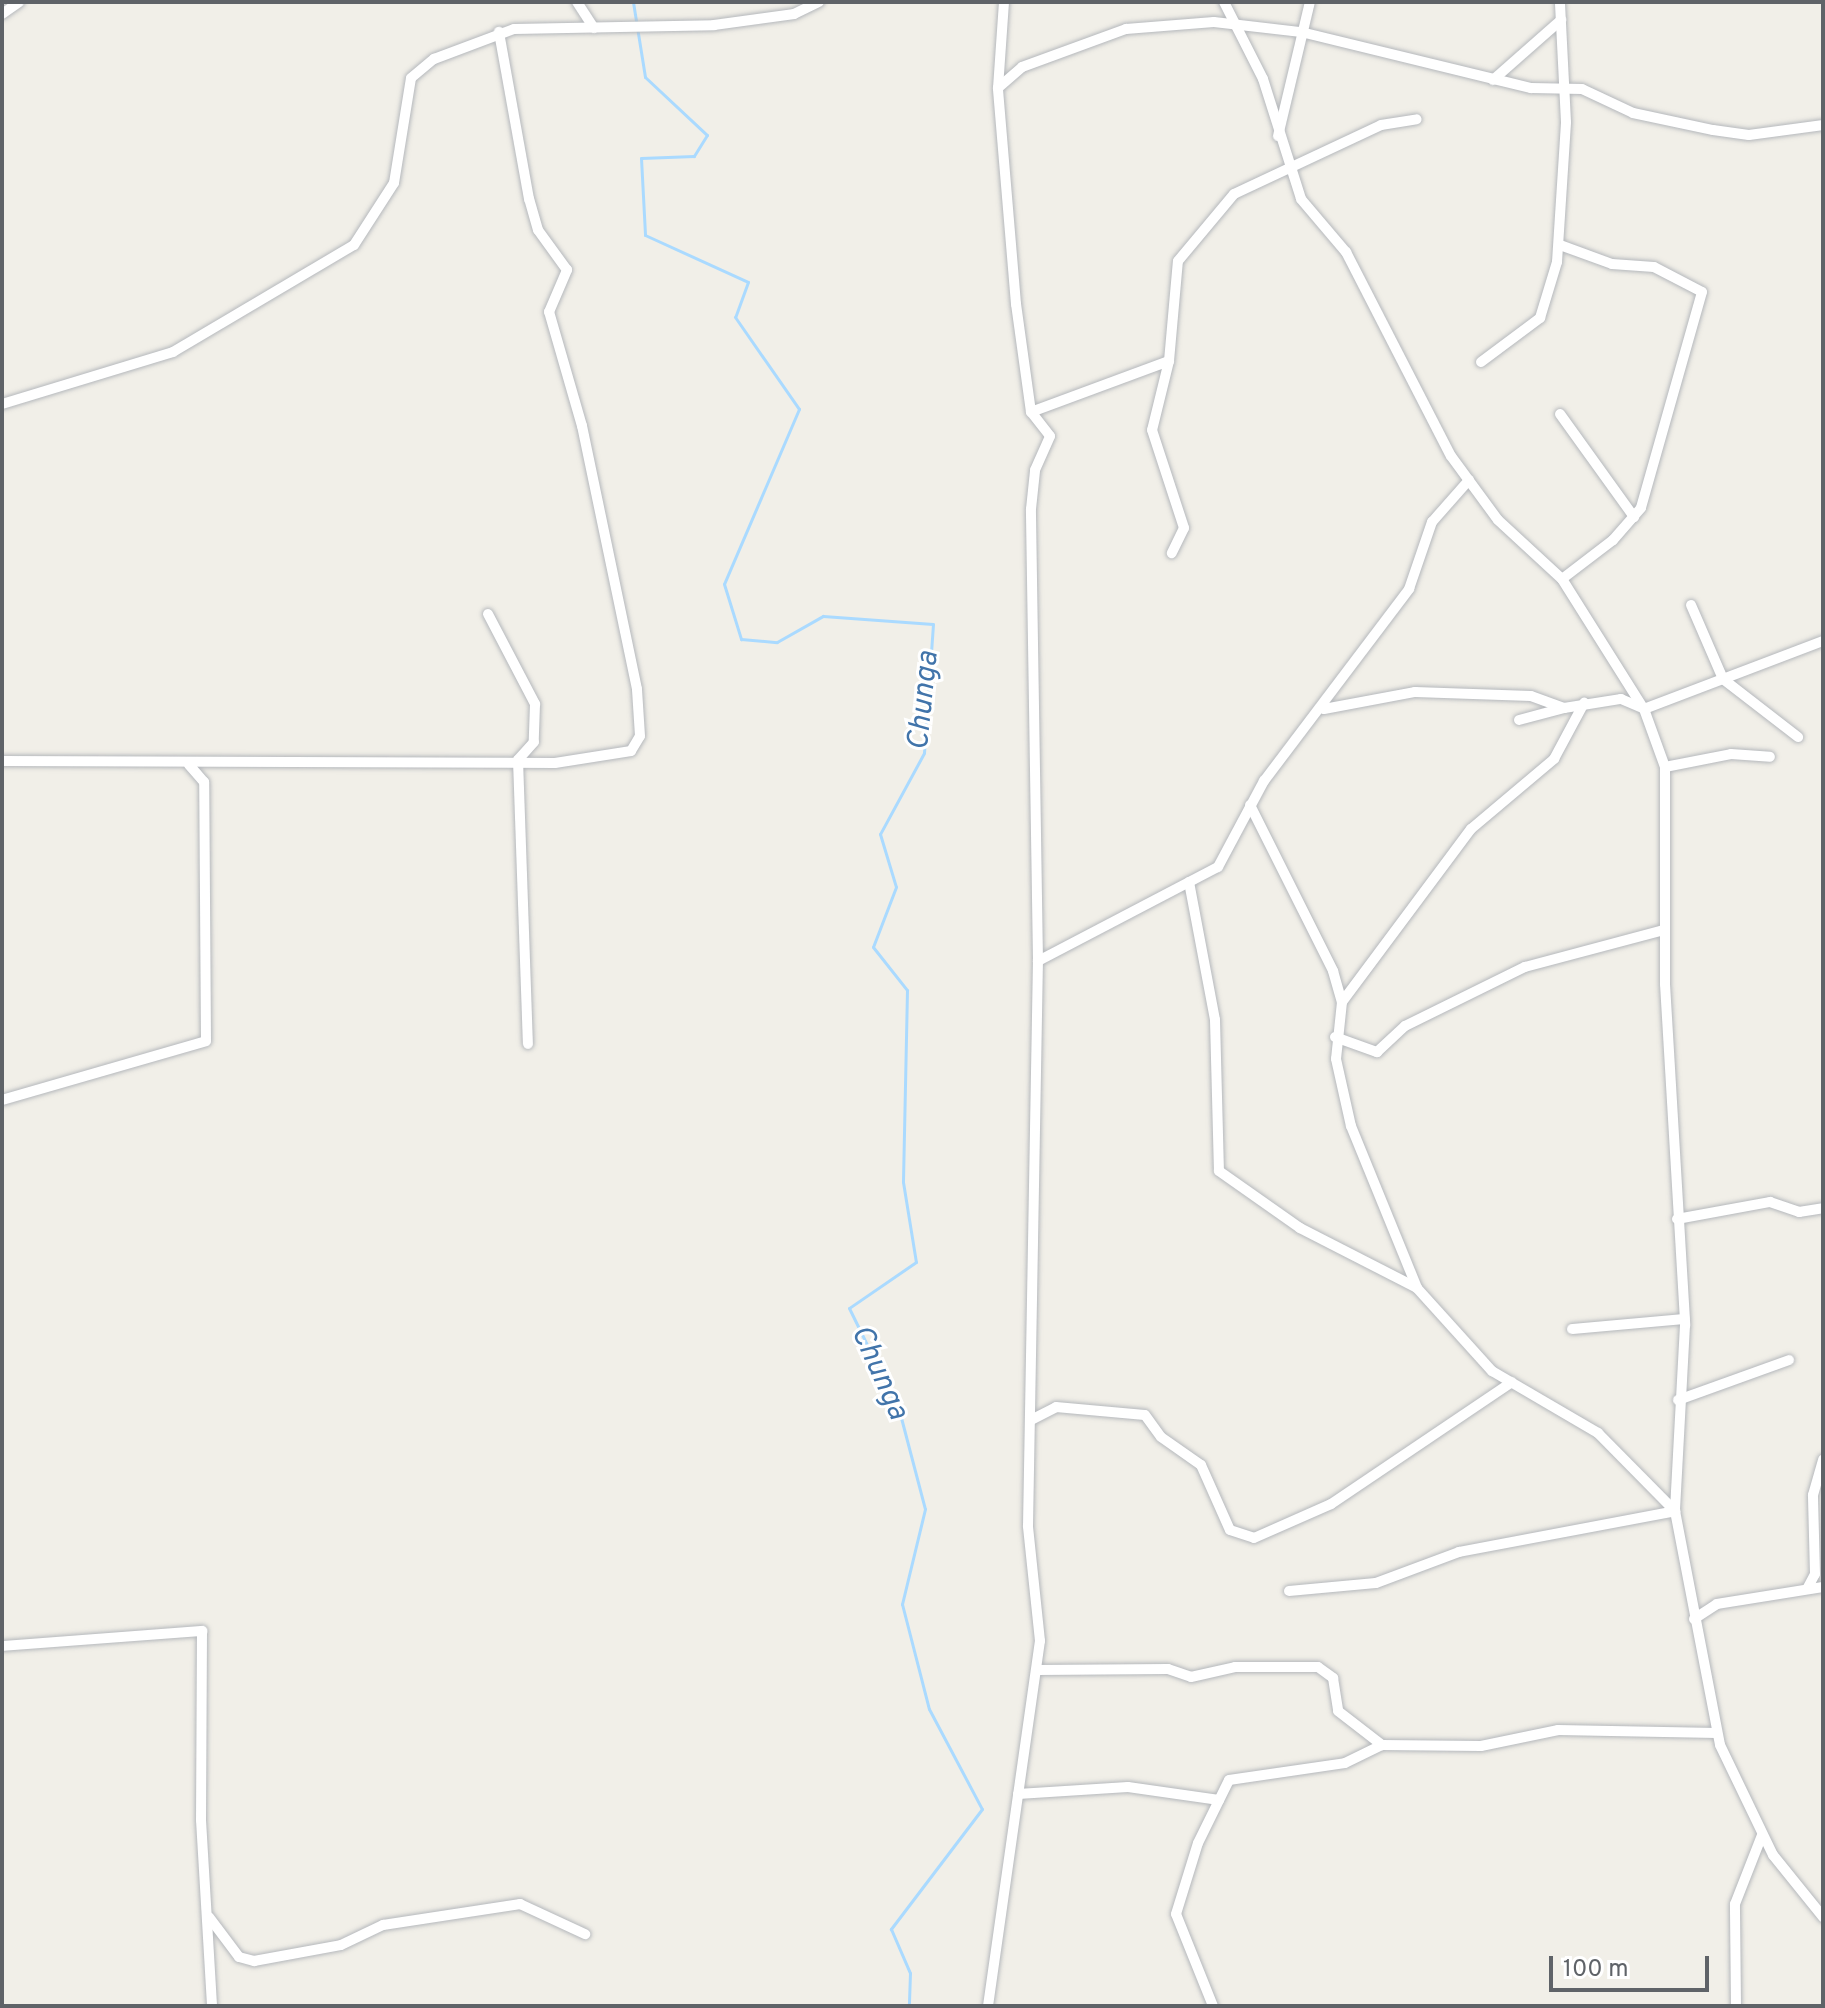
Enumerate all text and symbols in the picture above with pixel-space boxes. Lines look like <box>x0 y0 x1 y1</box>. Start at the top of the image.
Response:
water label: Chunga <box>902 650 948 752</box>
water label: Chunga <box>841 1320 915 1426</box>
scale bar <box>1553 1940 1713 1990</box>
text: 100 m <box>1563 1955 1629 1985</box>

